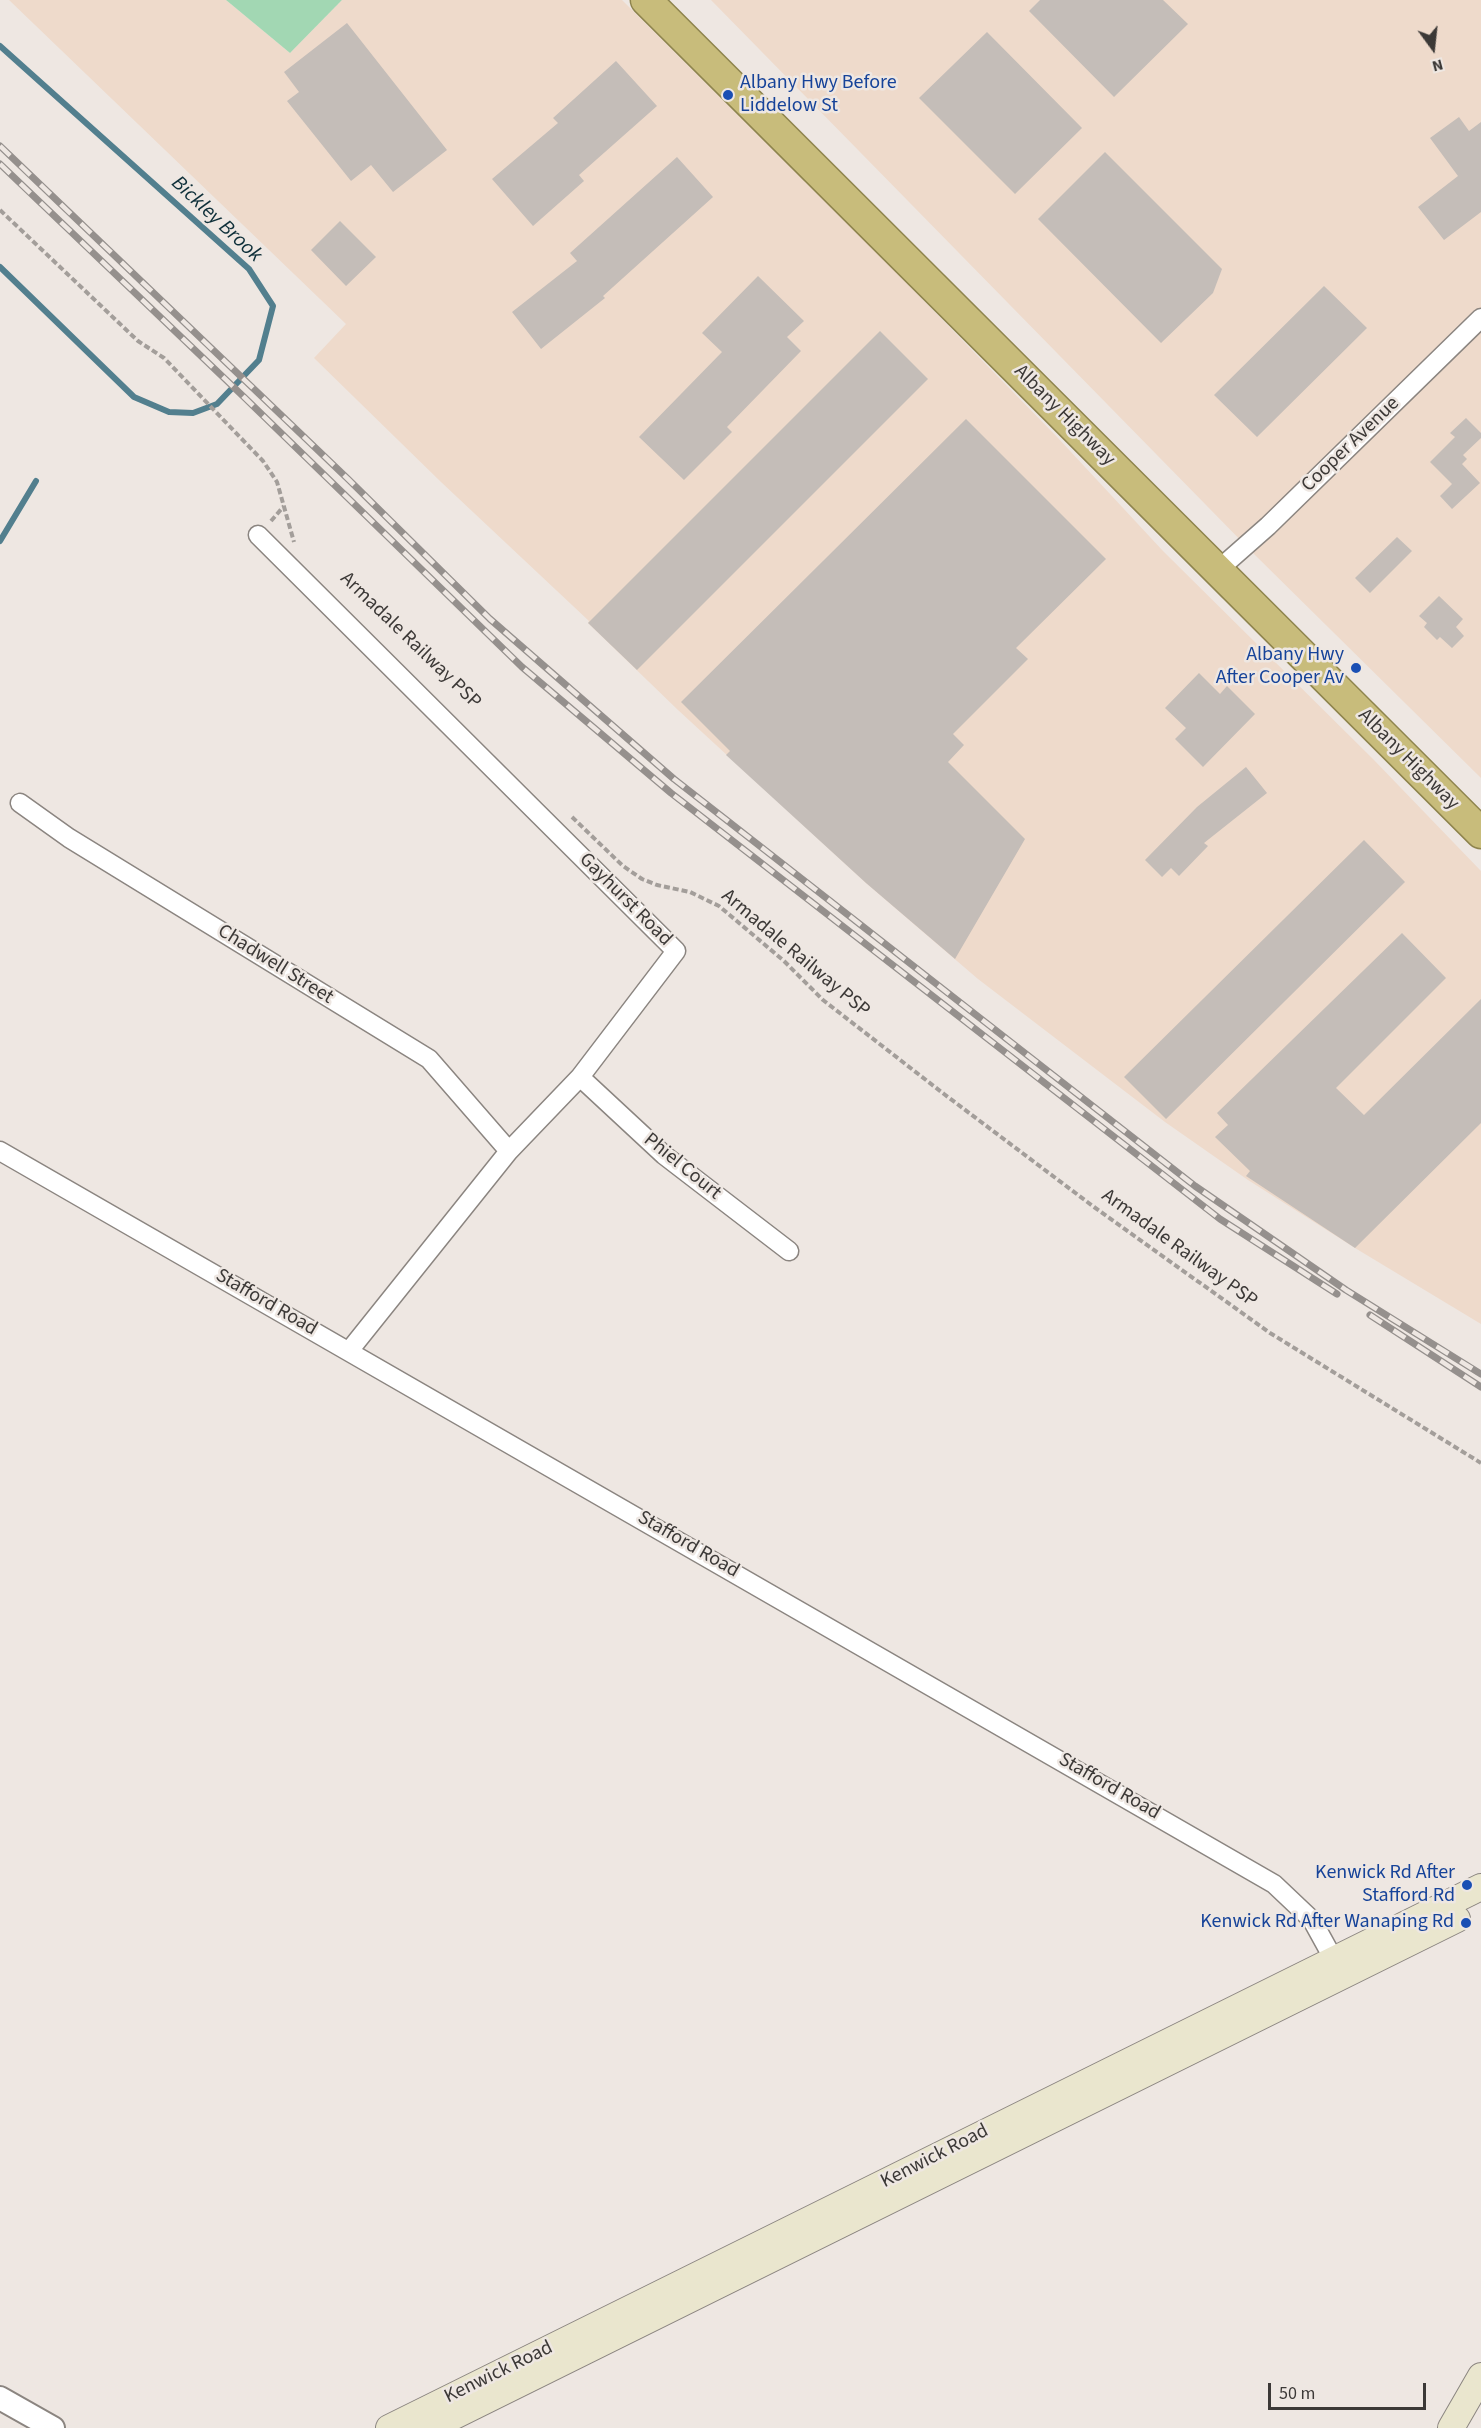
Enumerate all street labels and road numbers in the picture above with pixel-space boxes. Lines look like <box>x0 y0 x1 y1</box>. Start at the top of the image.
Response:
street label: Albany Highway <box>1008 360 1120 472</box>
street label: Cooper Avenue <box>1297 392 1405 498</box>
street label: Armadale Railway PSP <box>334 567 486 715</box>
street label: Albany Highway <box>1352 704 1464 816</box>
street label: Gayhurst Road <box>573 848 677 952</box>
street label: Armadale Railway PSP <box>716 885 874 1023</box>
street label: Chadwell Street <box>213 920 337 1010</box>
street label: Phiel Court <box>638 1128 726 1206</box>
street label: Armadale Railway PSP <box>1096 1184 1262 1314</box>
street label: Stafford Road <box>211 1264 321 1342</box>
street label: Stafford Road <box>633 1506 743 1584</box>
street label: Stafford Road <box>1054 1748 1164 1826</box>
street label: Kenwick Road <box>877 2120 993 2194</box>
street label: Kenwick Road <box>441 2336 557 2410</box>

